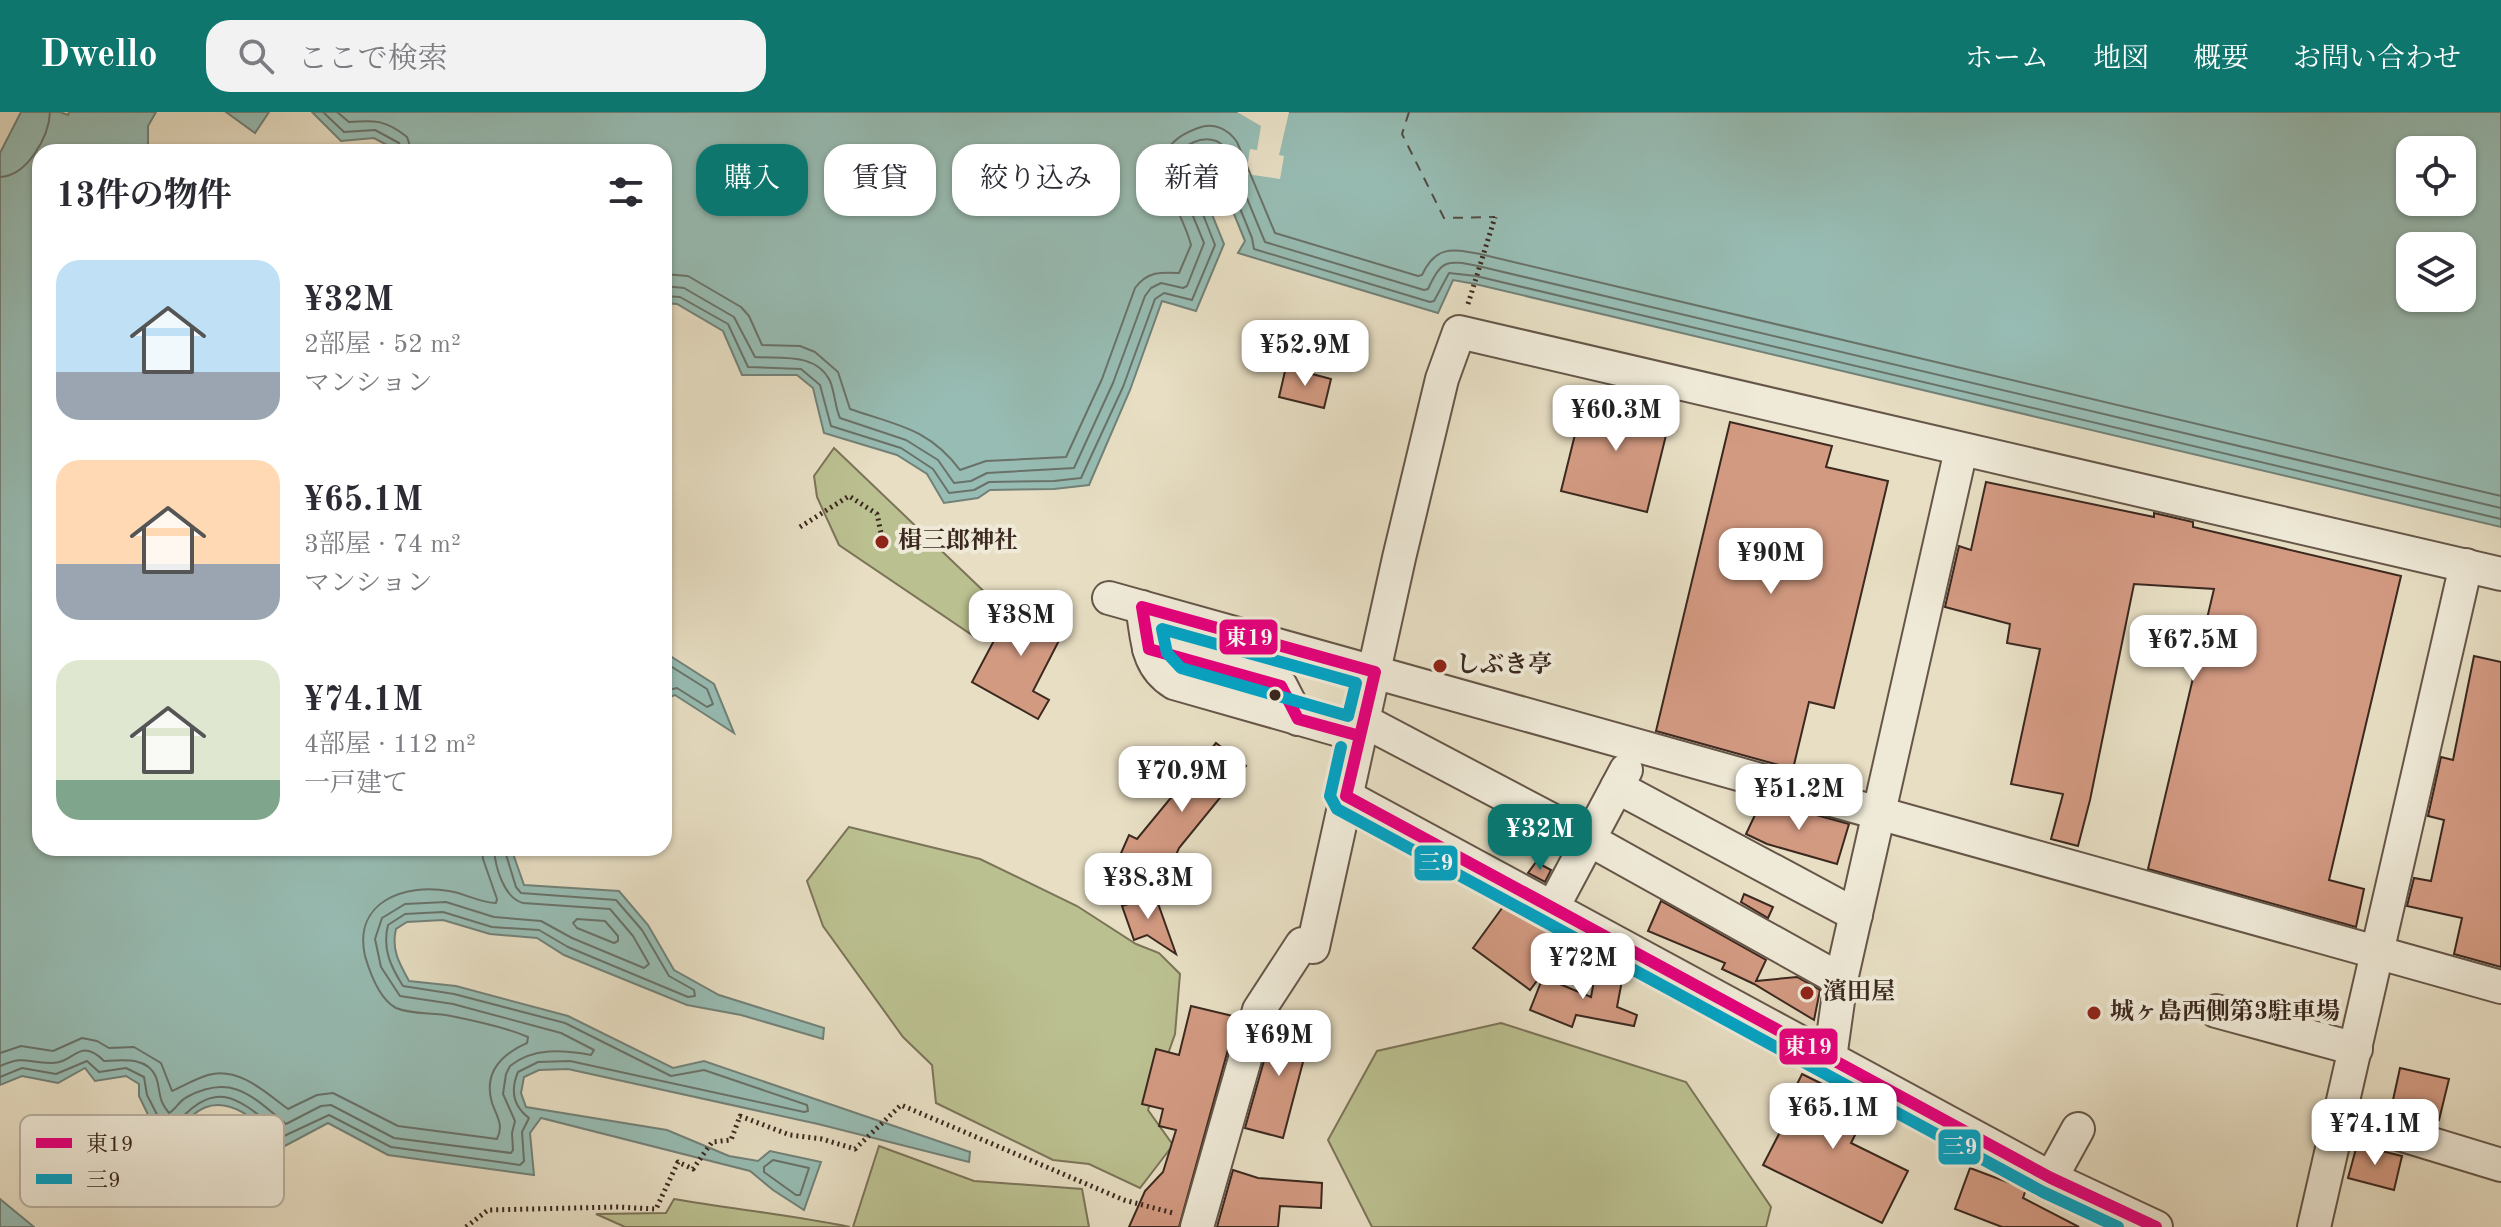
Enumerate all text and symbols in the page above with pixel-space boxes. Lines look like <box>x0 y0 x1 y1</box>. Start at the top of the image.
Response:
search box <box>206 20 766 92</box>
icon: search <box>234 34 278 78</box>
text: Dwello <box>40 37 158 75</box>
text: ここで検索 <box>298 45 448 75</box>
text: ホーム <box>1965 46 2049 74</box>
text: 地図 <box>2093 46 2149 74</box>
text: 概要 <box>2193 46 2249 74</box>
text: お問い合わせ <box>2293 46 2461 74</box>
map controls <box>2396 136 2476 312</box>
button: locate <box>2396 136 2476 216</box>
chip: 購入 <box>696 144 808 216</box>
chip: 賃貸 <box>824 144 936 216</box>
chip: 絞り込み <box>952 144 1120 216</box>
chip: 新着 <box>1136 144 1248 216</box>
icon: filters <box>604 170 648 214</box>
text: 13件の物件 <box>56 180 231 214</box>
button: layers <box>2396 232 2476 312</box>
text: ¥32M <box>304 284 393 318</box>
icon: home <box>120 292 216 388</box>
pin: ¥52.9M <box>1240 320 1370 388</box>
text: 2部屋 · 52 m² <box>304 332 461 358</box>
text: ¥52.9M <box>1260 333 1350 359</box>
text: マンション <box>304 371 433 397</box>
pin: ¥60.3M <box>1551 385 1681 453</box>
text: ¥60.3M <box>1571 398 1661 424</box>
text: ¥65.1M <box>304 484 423 518</box>
icon: home <box>120 492 216 588</box>
place label: 楫三郎神社 <box>898 527 1018 554</box>
pin: ¥90M <box>1724 528 1818 596</box>
text: 3部屋 · 74 m² <box>304 532 461 558</box>
marker: 楫三郎神社 <box>873 533 891 551</box>
text: ¥90M <box>1737 541 1805 567</box>
text: マンション <box>304 571 433 597</box>
pin: ¥38M <box>974 590 1068 658</box>
text: ¥38M <box>987 603 1055 629</box>
pin: ¥67.5M <box>2128 615 2258 683</box>
line badge: 東19 <box>1218 618 1279 656</box>
text: 東19 <box>1225 626 1273 650</box>
text: ¥67.5M <box>2148 628 2238 654</box>
place label: しぶき亭 <box>1456 651 1552 678</box>
marker: しぶき亭 <box>1431 657 1449 675</box>
text: ¥74.1M <box>304 684 423 718</box>
unlabelled marker <box>1267 687 1283 703</box>
icon: home <box>120 692 216 788</box>
text: 4部屋 · 112 m² <box>304 732 476 758</box>
pin: ¥70.9M <box>1117 746 1247 814</box>
text: ¥70.9M <box>1137 759 1227 785</box>
pin: ¥51.2M <box>1734 764 1864 832</box>
text: 一戸建て <box>304 771 408 797</box>
text: ¥51.2M <box>1754 777 1844 803</box>
pin: ¥32M <box>1493 804 1587 872</box>
text: ¥32M <box>1506 817 1574 843</box>
line badge: 三9 <box>1413 844 1459 882</box>
text: 三9 <box>1419 852 1453 875</box>
pin: ¥38.3M <box>1083 853 1213 921</box>
text: ¥38.3M <box>1103 866 1193 892</box>
pin: ¥72M <box>1536 933 1630 1001</box>
text: ¥72M <box>1549 946 1617 972</box>
place label: 濱田屋 <box>1823 978 1895 1005</box>
marker: 濱田屋 <box>1798 984 1816 1002</box>
place label: 城ヶ島西側第3駐車場 <box>2110 998 2340 1025</box>
marker: 城ヶ島西側第3駐車場 <box>2085 1004 2103 1022</box>
pin: ¥69M <box>1232 1010 1326 1078</box>
text: ¥69M <box>1245 1023 1313 1049</box>
line badge: 東19 <box>1778 1027 1839 1066</box>
text: 東19 <box>1784 1035 1832 1059</box>
pin: ¥65.1M <box>1768 1083 1898 1151</box>
text: ¥65.1M <box>1788 1096 1878 1122</box>
pin: ¥74.1M <box>2310 1099 2440 1167</box>
text: ¥74.1M <box>2330 1112 2420 1138</box>
legend <box>20 1115 284 1207</box>
line badge: 三9 <box>1937 1128 1982 1166</box>
text: 東19 <box>86 1132 134 1156</box>
text: 三9 <box>1943 1136 1977 1159</box>
text: 三9 <box>86 1169 121 1192</box>

